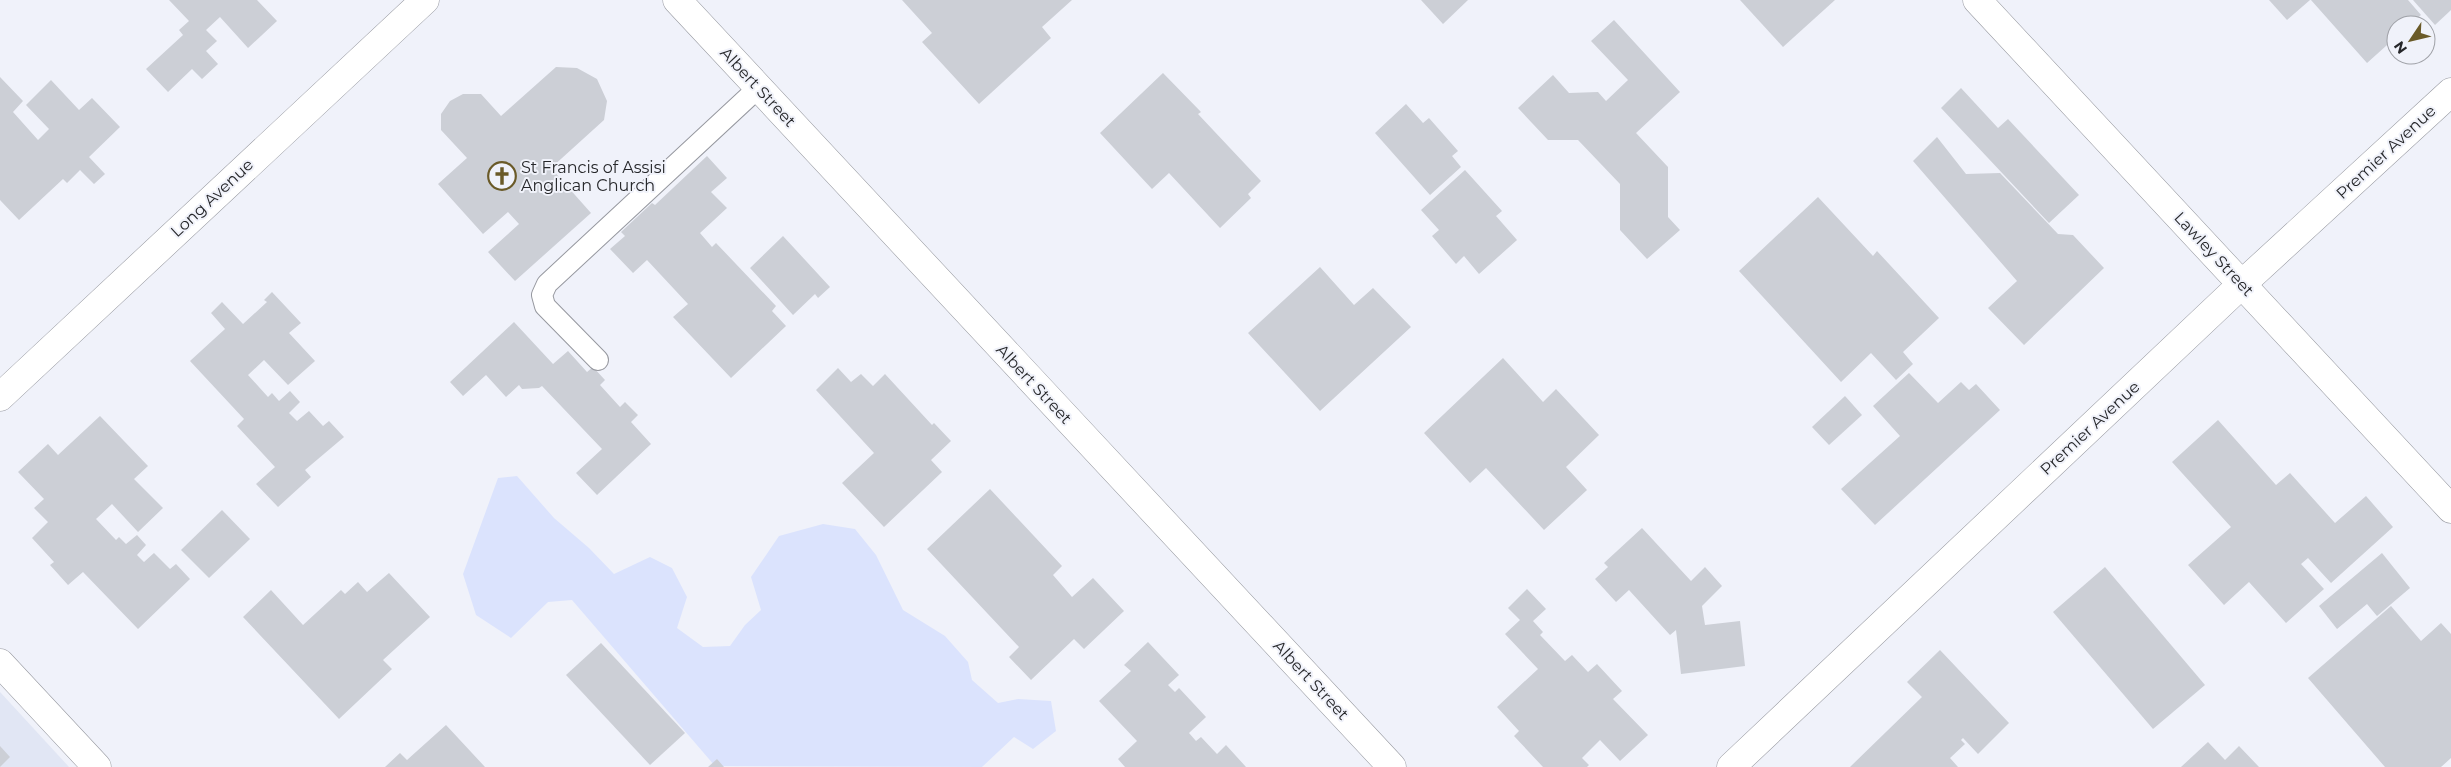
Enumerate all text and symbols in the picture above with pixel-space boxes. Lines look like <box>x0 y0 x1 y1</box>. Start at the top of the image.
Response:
north arrow <box>2386 15 2436 65</box>
text: N <box>2390 38 2411 57</box>
street label: Albert Street <box>716 43 800 131</box>
street label: Premier Avenue <box>2332 101 2440 203</box>
street label: Long Avenue <box>167 155 257 241</box>
place label: St Francis of Assisi Anglican Church <box>521 158 666 195</box>
church icon: St Francis of Assisi Anglican Church <box>487 161 517 191</box>
street label: Lawley Street <box>2170 208 2258 300</box>
street label: Albert Street <box>992 340 1076 428</box>
street label: Premier Avenue <box>2036 377 2144 479</box>
street label: Albert Street <box>1269 636 1353 724</box>

